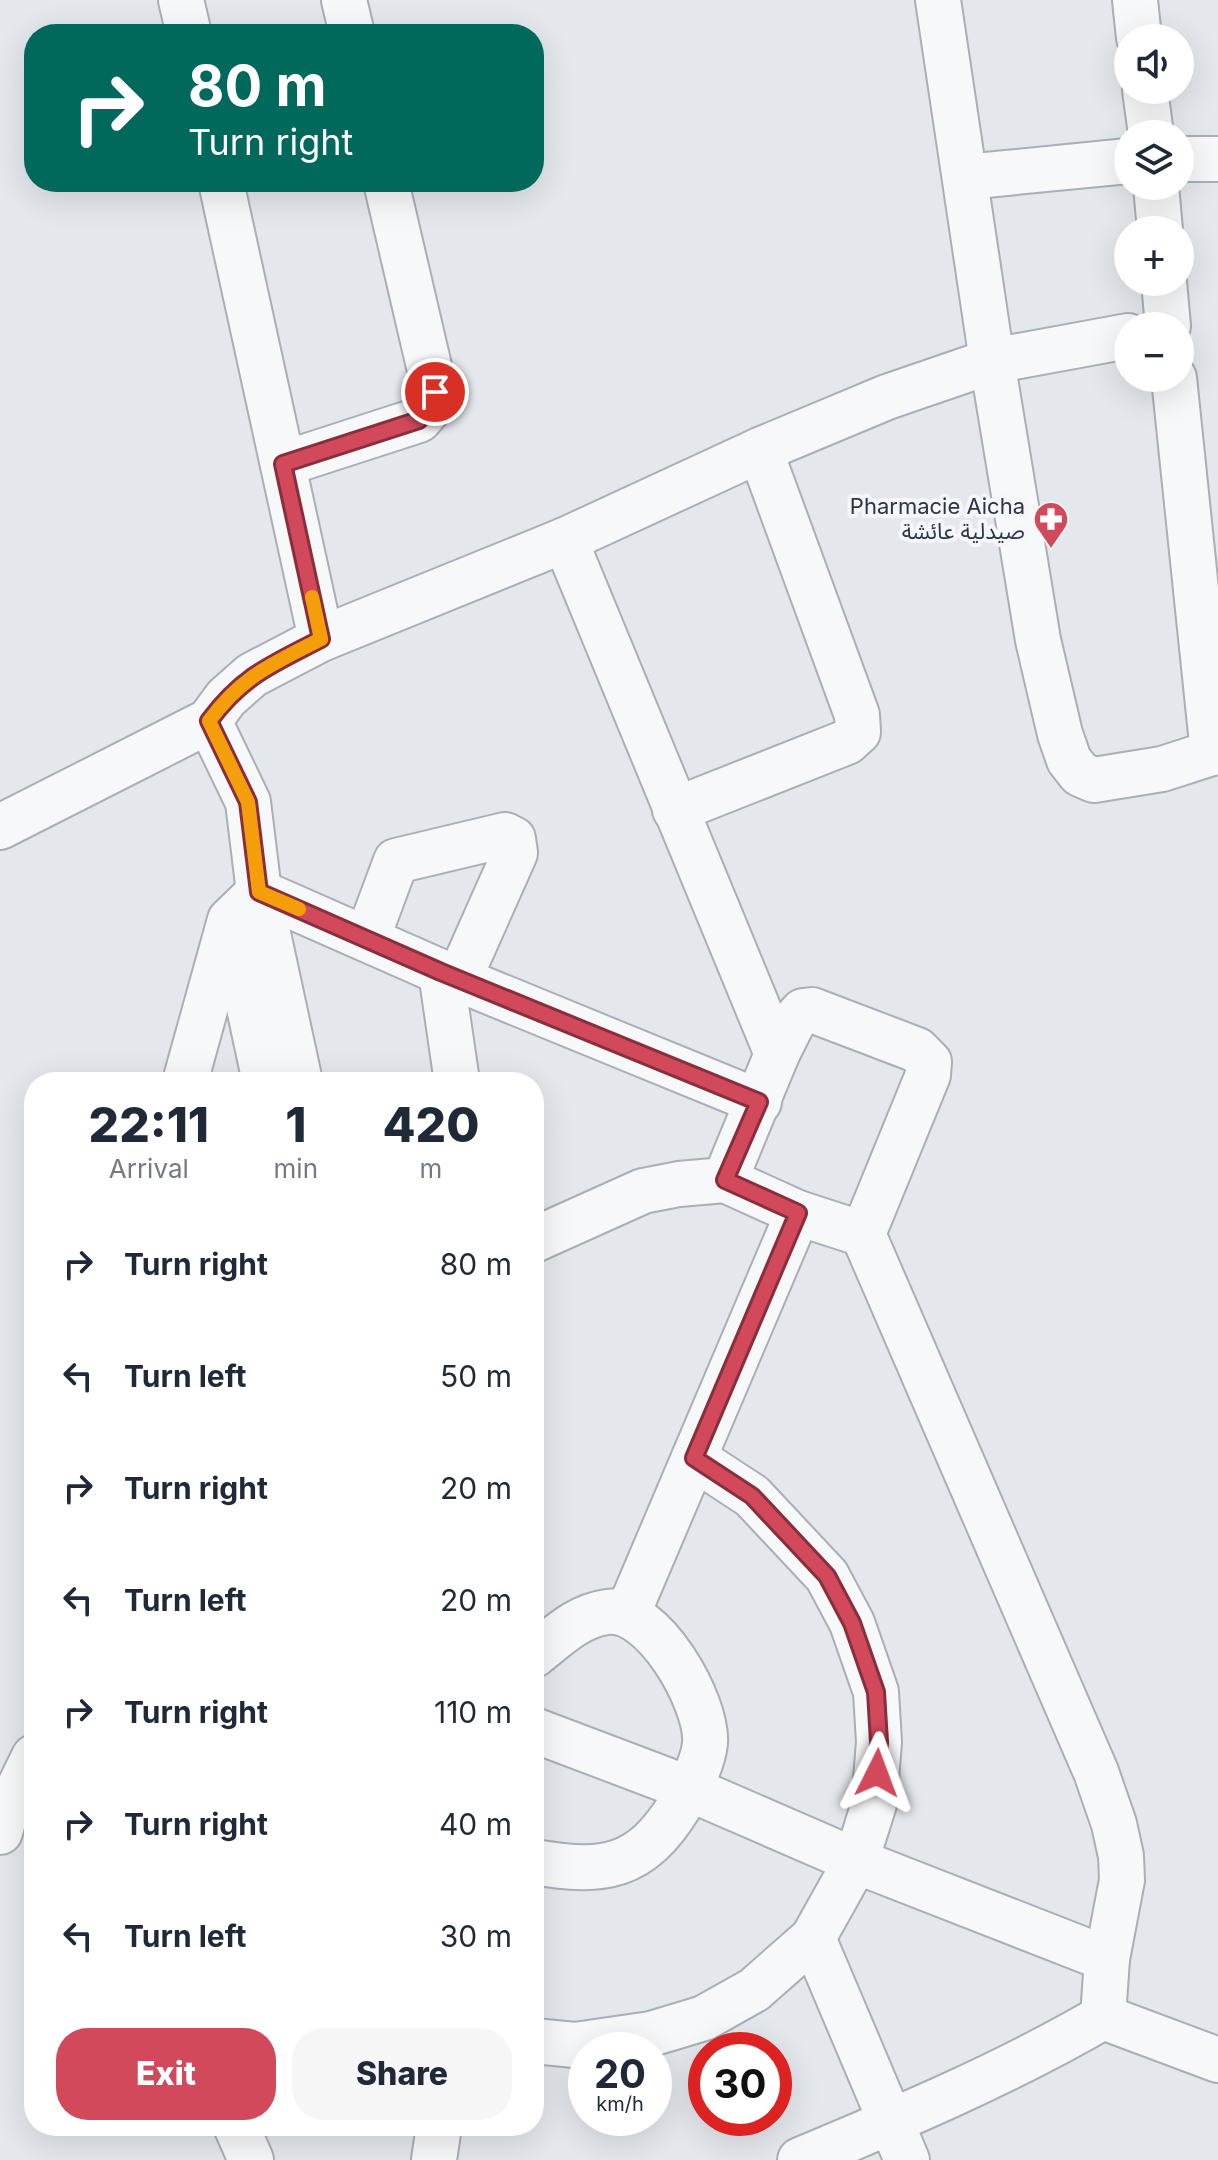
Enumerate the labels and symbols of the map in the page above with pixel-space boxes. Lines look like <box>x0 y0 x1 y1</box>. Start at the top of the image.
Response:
pin <box>401 358 469 426</box>
place label: Pharmacie Aicha صيدلية عائشة <box>850 493 1025 544</box>
pharmacy icon: Pharmacie Aicha صيدلية عائشة <box>1032 500 1070 550</box>
position arrow <box>835 1731 919 1815</box>
speed limit sign: 30 <box>688 2032 792 2136</box>

